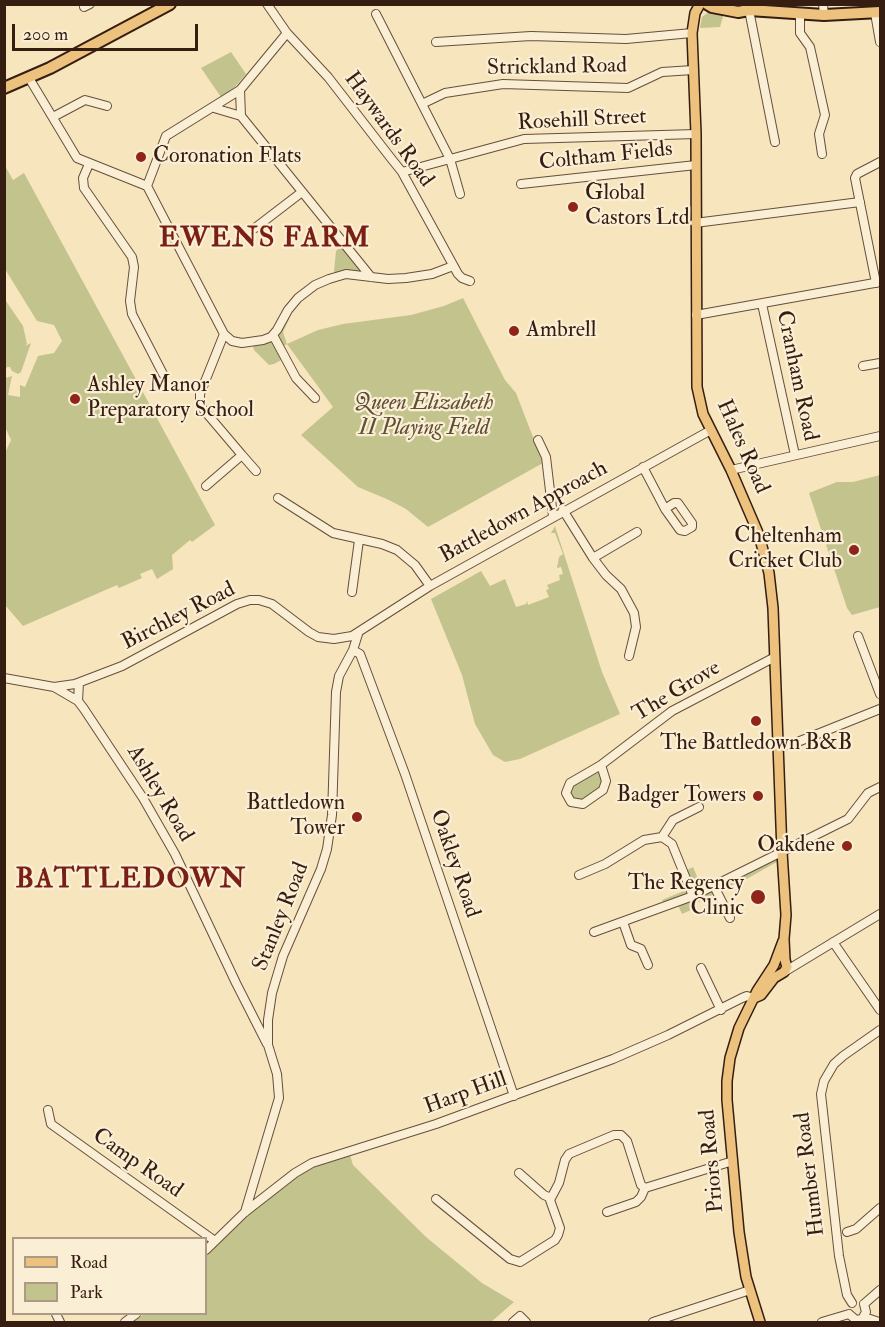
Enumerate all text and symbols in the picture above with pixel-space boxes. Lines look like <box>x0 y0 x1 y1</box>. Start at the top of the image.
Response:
scale bar <box>15 12 201 50</box>
text: 200 m <box>23 23 68 46</box>
street label: Strickland Road <box>487 54 627 82</box>
street label: Haywards Road <box>337 67 439 193</box>
street label: Rosehill Street <box>517 104 647 138</box>
street label: Coltham Fields <box>538 137 674 177</box>
place label: Coronation Flats <box>153 144 301 170</box>
marker: Coronation Flats <box>134 150 148 164</box>
place label: Global Castors Ltd <box>585 181 689 232</box>
marker: Global Castors Ltd <box>566 200 580 214</box>
district label: EWENS FARM <box>159 223 371 257</box>
street label: Cranham Road <box>769 308 823 444</box>
place label: Ambrell <box>526 318 596 344</box>
marker: Ambrell <box>507 324 521 338</box>
place label: Ashley Manor Preparatory School <box>87 373 254 424</box>
park label: Queen Elizabeth II Playing Field <box>354 391 494 442</box>
marker: Ashley Manor Preparatory School <box>68 392 82 406</box>
street label: Hales Road <box>710 396 774 498</box>
street label: Battledown Approach <box>436 456 612 570</box>
place label: Cheltenham Cricket Club <box>728 524 842 576</box>
marker: Cheltenham Cricket Club <box>847 543 861 557</box>
street label: Birchley Road <box>118 577 240 657</box>
street label: The Grove <box>629 656 725 728</box>
marker: The Battledown B&B <box>749 714 763 728</box>
place label: The Battledown B&B <box>660 731 852 757</box>
street label: Ashley Road <box>120 741 198 847</box>
place label: Badger Towers <box>617 783 746 809</box>
marker: Badger Towers <box>751 789 765 803</box>
place label: Battledown Tower <box>246 791 345 842</box>
street label: Oakley Road <box>423 807 485 921</box>
marker: Battledown Tower <box>350 810 364 824</box>
place label: Oakdene <box>757 833 835 859</box>
marker: Oakdene <box>840 839 854 853</box>
street label: Stanley Road <box>248 859 316 975</box>
district label: BATTLEDOWN <box>15 864 247 898</box>
place label: The Regency Clinic <box>628 871 744 922</box>
marker: The Regency Clinic <box>749 888 767 906</box>
street label: Harp Hill <box>421 1067 511 1121</box>
street label: Priors Road <box>695 1108 731 1214</box>
street label: Humber Road <box>790 1110 832 1238</box>
street label: Camp Road <box>87 1123 187 1205</box>
legend <box>12 1237 207 1315</box>
text: Road <box>70 1251 108 1274</box>
text: Park <box>70 1281 103 1304</box>

